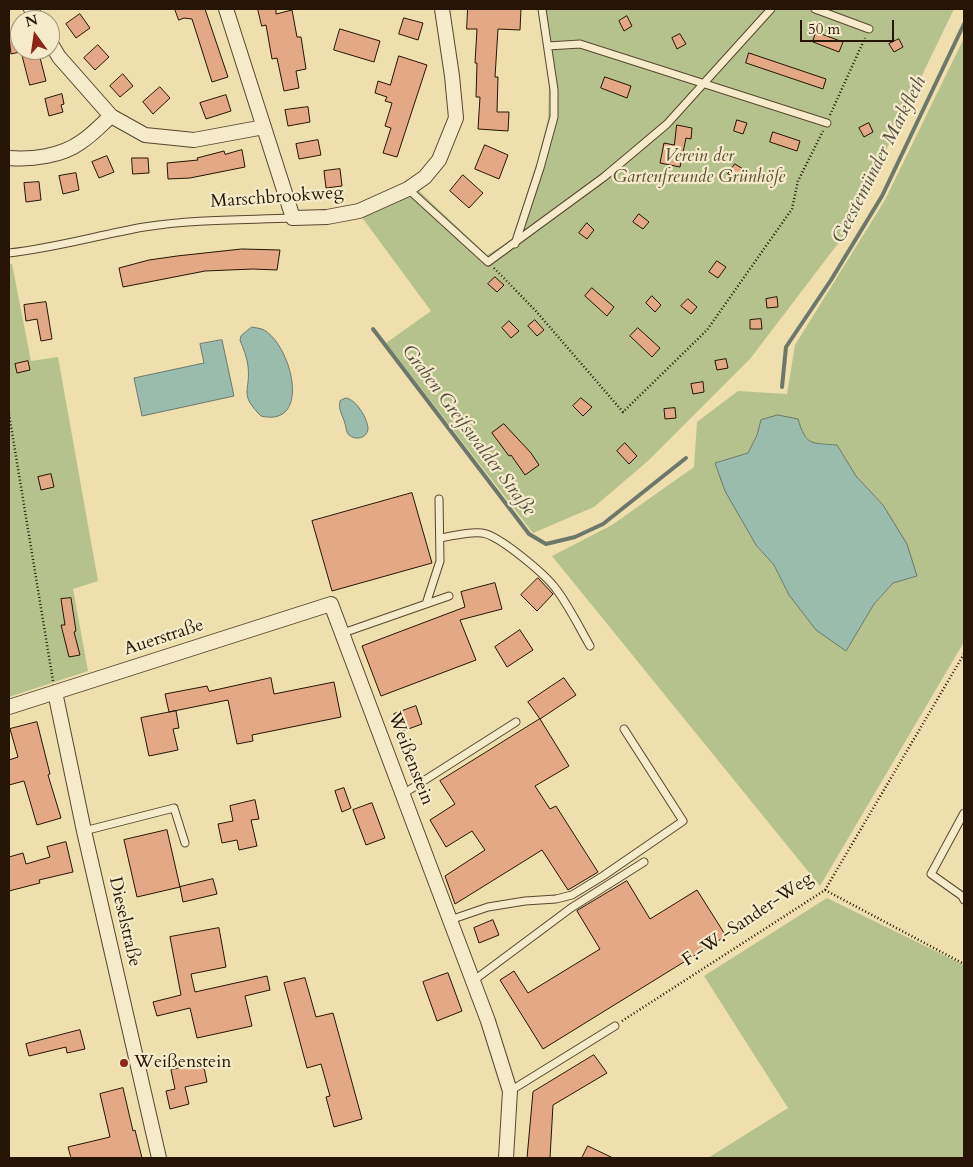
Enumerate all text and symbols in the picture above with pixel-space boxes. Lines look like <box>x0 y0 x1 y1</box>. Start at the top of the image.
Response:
north arrow <box>10 10 60 60</box>
text: N <box>23 10 40 32</box>
scale bar <box>803 10 897 42</box>
text: 50 m <box>808 19 840 39</box>
water label: Geestemünder Markfleth <box>828 73 932 247</box>
park label: Verein der Gartenfreunde Grünhöfe <box>613 146 785 188</box>
street label: Marschbrookweg <box>210 183 344 213</box>
water label: Graben Greifswalder Straße <box>396 341 540 521</box>
street label: Auerstraße <box>121 615 207 661</box>
street label: Weißenstein <box>382 710 438 808</box>
street label: F.-W.-Sander-Weg <box>679 868 817 972</box>
street label: Dieselstraße <box>103 875 145 969</box>
place label: Weißenstein <box>134 1052 231 1074</box>
marker: Weißenstein <box>118 1057 130 1069</box>

